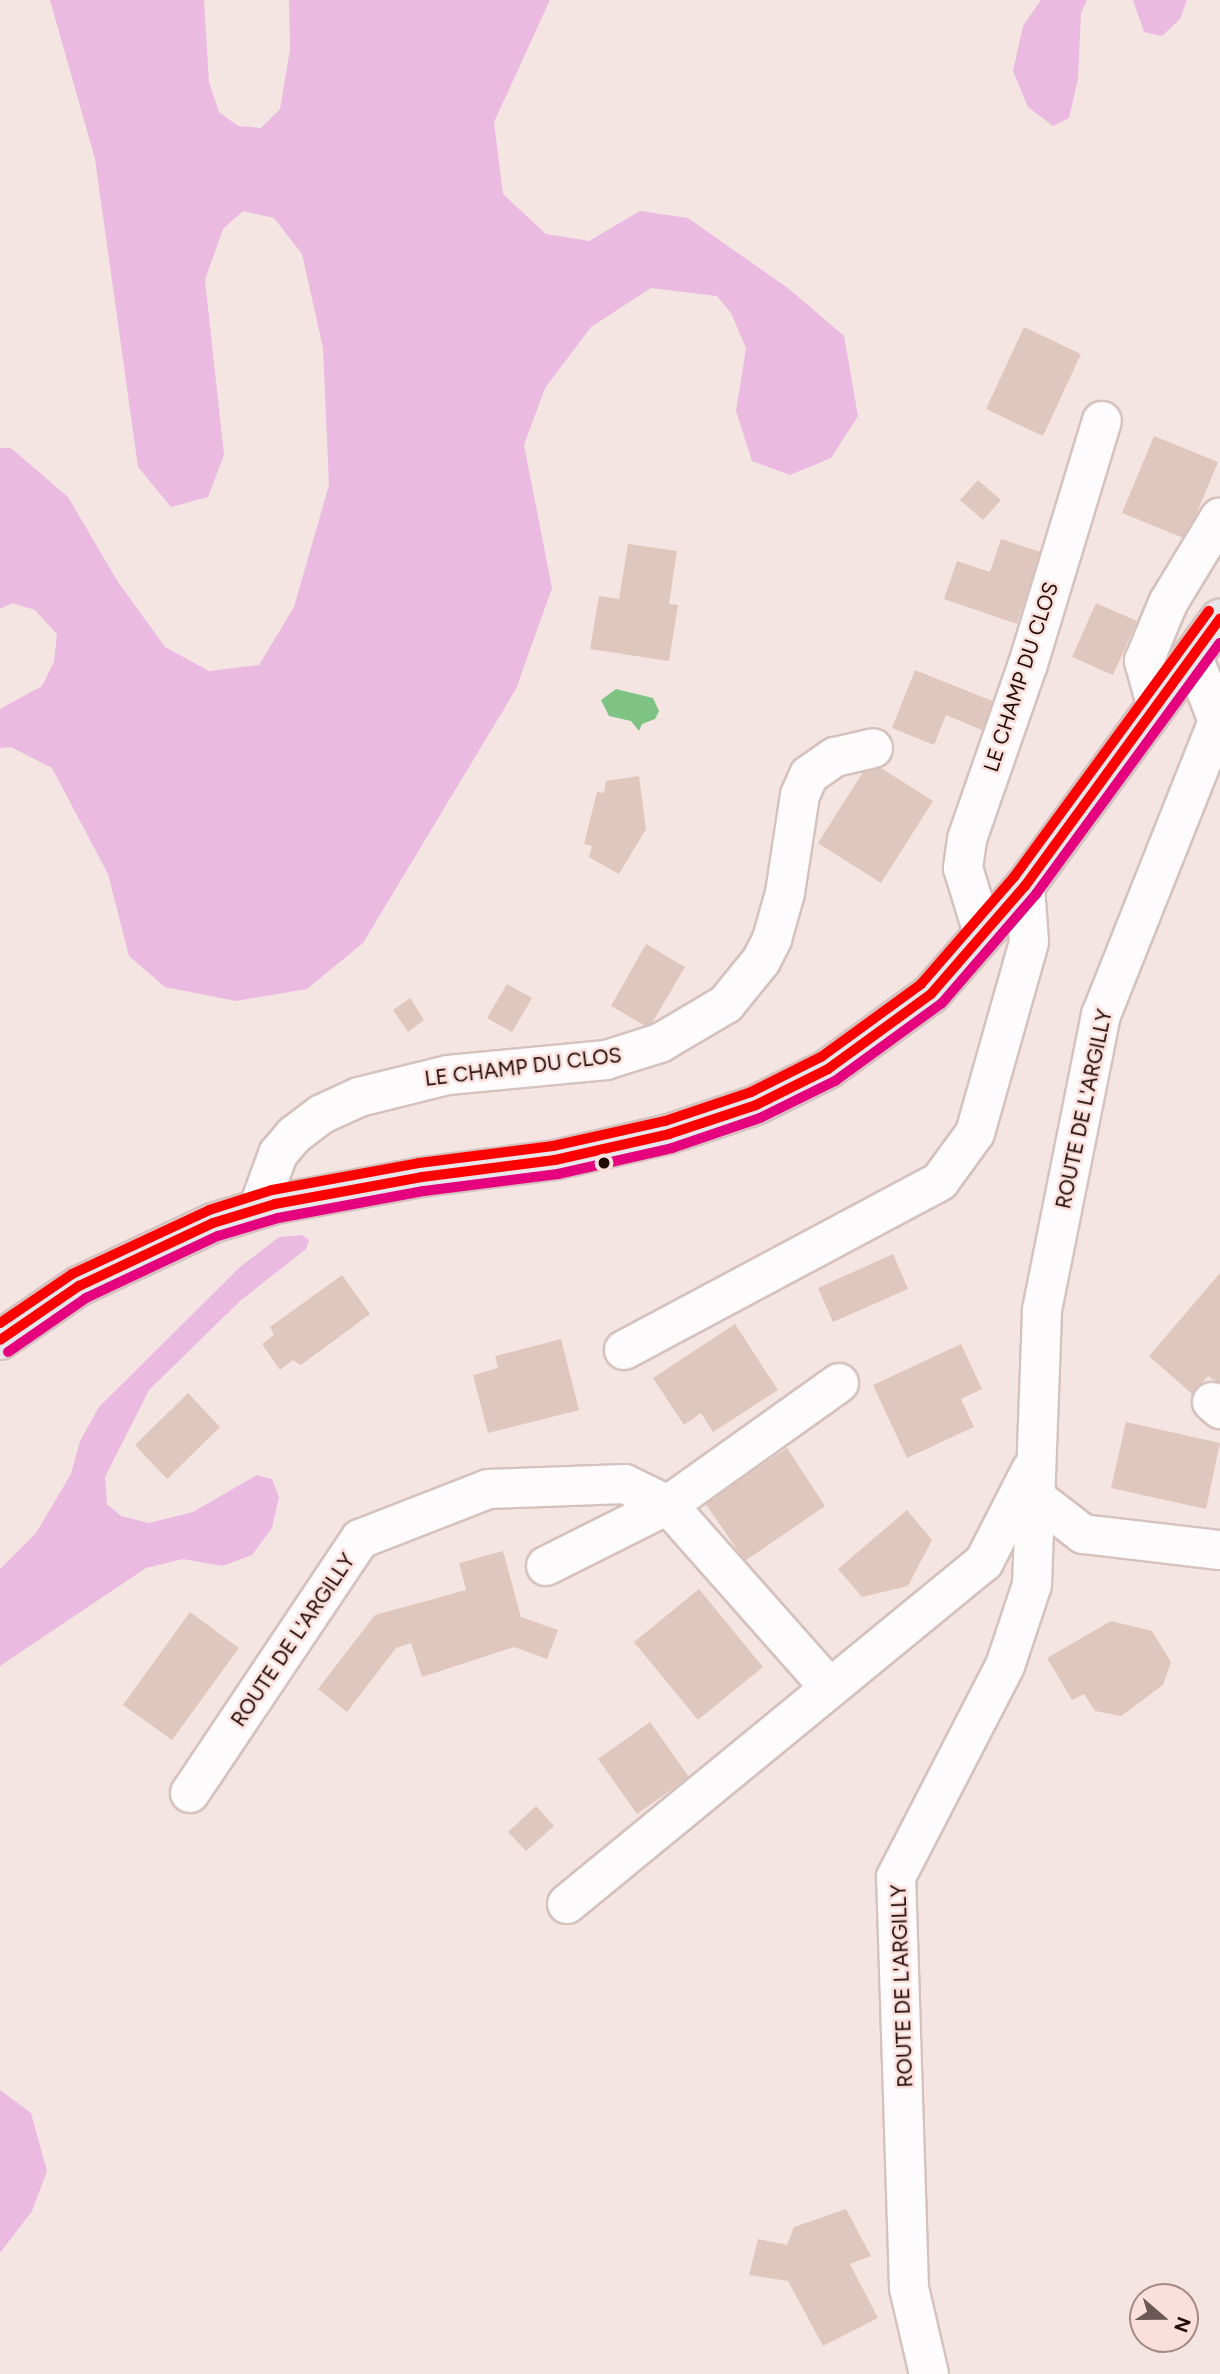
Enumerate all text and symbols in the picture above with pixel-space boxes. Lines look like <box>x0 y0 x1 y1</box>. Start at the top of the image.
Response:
street label: LE CHAMP DU CLOS <box>978 579 1064 775</box>
street label: ROUTE DE L'ARGILLY <box>1051 1007 1117 1211</box>
street label: LE CHAMP DU CLOS <box>423 1042 623 1092</box>
unlabelled marker <box>597 1156 611 1170</box>
street label: ROUTE DE L'ARGILLY <box>226 1549 360 1731</box>
street label: ROUTE DE L'ARGILLY <box>886 1884 918 2088</box>
north arrow <box>1129 2283 1199 2353</box>
text: N <box>1169 2314 1196 2336</box>

